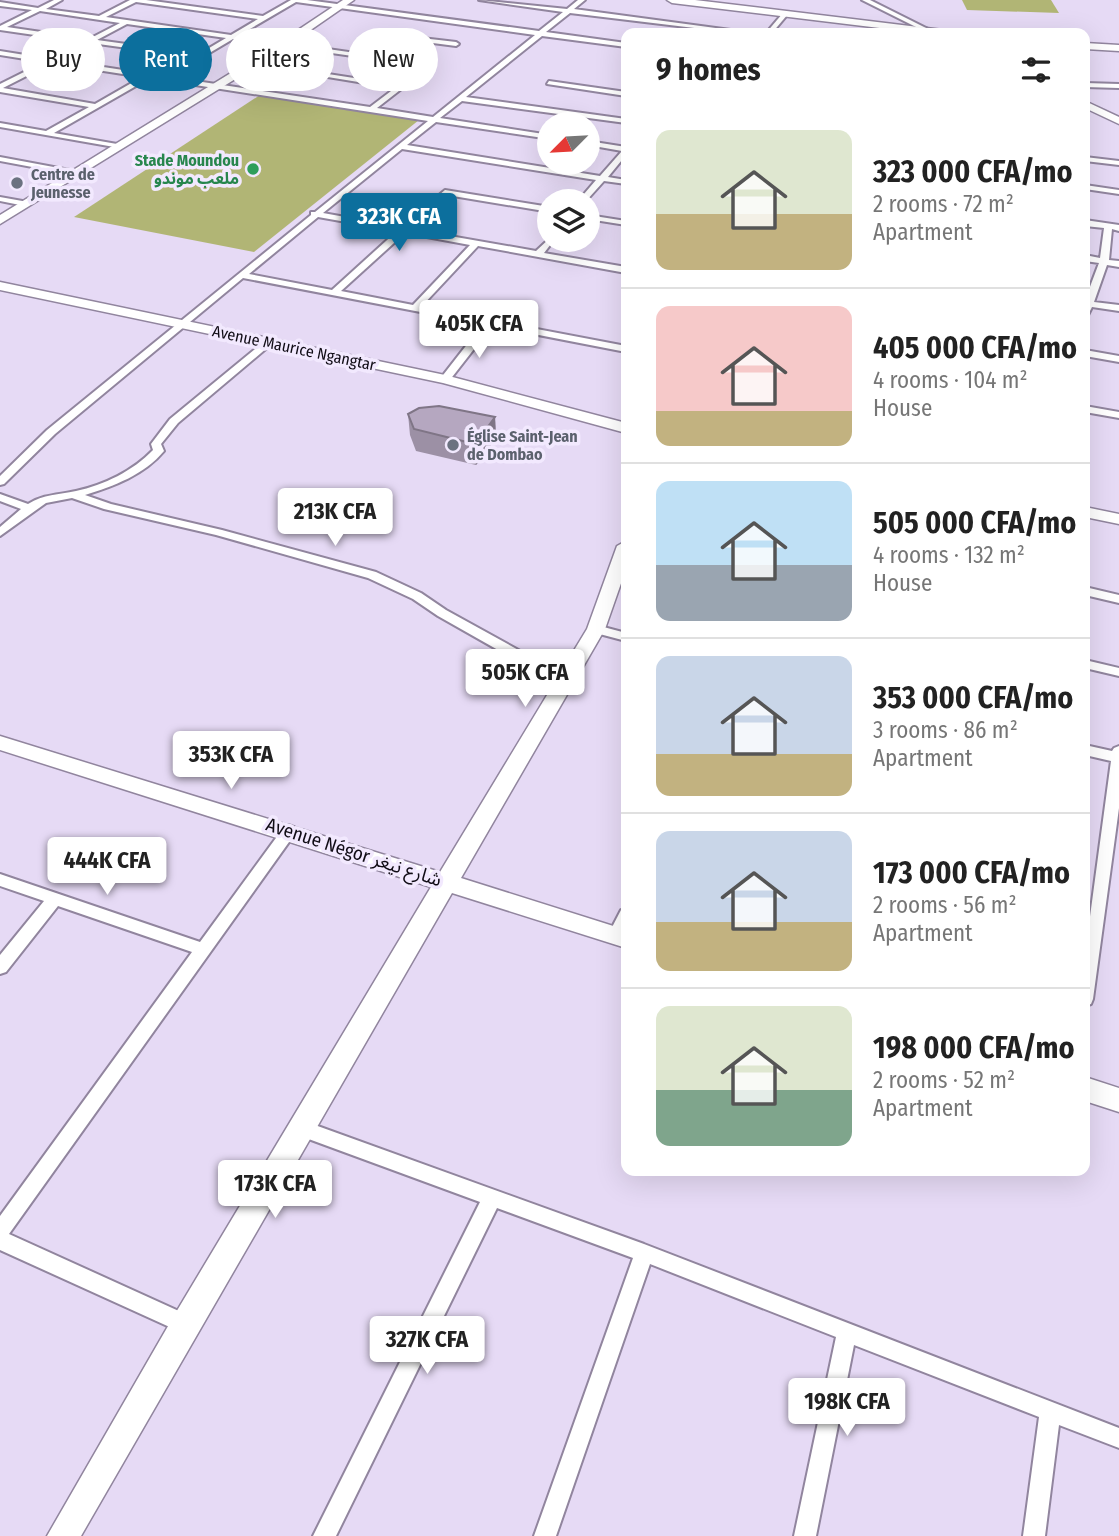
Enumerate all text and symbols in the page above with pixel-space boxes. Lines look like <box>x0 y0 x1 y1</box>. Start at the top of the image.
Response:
chip: Buy <box>21 28 105 91</box>
chip: Rent <box>119 28 212 91</box>
chip: Filters <box>226 28 334 91</box>
chip: New <box>348 28 438 91</box>
icon: filters <box>1017 51 1055 89</box>
text: 9 homes <box>656 52 761 88</box>
north arrow <box>537 112 600 175</box>
map controls <box>537 112 600 252</box>
place label: Stade Moundou ملعب موندو <box>135 151 239 188</box>
text: 323 000 CFA/mo <box>873 154 1072 190</box>
icon: home <box>712 158 796 242</box>
marker: Stade Moundou ملعب موندو <box>245 161 261 177</box>
place label: Centre de Jeunesse <box>30 165 95 202</box>
marker: Centre de Jeunesse <box>9 175 25 191</box>
button: layers <box>537 189 600 252</box>
text: 2 rooms · 72 m² <box>873 190 1014 218</box>
pin: 323K CFA <box>327 194 471 253</box>
text: 323K CFA <box>357 202 441 230</box>
text: Apartment <box>873 218 973 246</box>
pin: 405K CFA <box>407 300 551 360</box>
text: 405K CFA <box>435 309 523 337</box>
street label: Avenue Maurice Ngangtar <box>211 321 378 375</box>
text: 405 000 CFA/mo <box>873 330 1077 366</box>
icon: home <box>712 334 796 418</box>
text: 4 rooms · 104 m² <box>873 366 1028 394</box>
text: House <box>873 394 932 422</box>
place label: Église Saint-Jean de Dombao <box>467 426 578 464</box>
marker: Église Saint-Jean de Dombao <box>445 437 461 453</box>
pin: 213K CFA <box>263 489 407 548</box>
text: 213K CFA <box>294 497 376 525</box>
text: 505 000 CFA/mo <box>873 505 1076 541</box>
icon: home <box>712 509 796 593</box>
text: 4 rooms · 132 m² <box>873 541 1025 569</box>
text: House <box>873 569 932 597</box>
pin: 505K CFA <box>453 650 597 709</box>
text: 505K CFA <box>482 658 568 686</box>
text: 353 000 CFA/mo <box>873 680 1073 716</box>
icon: home <box>712 684 796 768</box>
text: 3 rooms · 86 m² <box>873 716 1018 744</box>
pin: 353K CFA <box>159 732 303 791</box>
text: 353K CFA <box>189 740 273 768</box>
text: Apartment <box>873 744 973 772</box>
street label: Avenue Négor شارع نيغر <box>263 813 445 893</box>
pin: 444K CFA <box>35 838 179 897</box>
text: 444K CFA <box>63 846 151 874</box>
text: 173 000 CFA/mo <box>873 855 1070 891</box>
icon: home <box>712 859 796 943</box>
text: 2 rooms · 56 m² <box>873 891 1017 919</box>
text: Apartment <box>873 919 973 947</box>
text: 198 000 CFA/mo <box>873 1030 1074 1066</box>
icon: home <box>712 1034 796 1118</box>
text: 2 rooms · 52 m² <box>873 1066 1015 1094</box>
text: Apartment <box>873 1094 973 1122</box>
pin: 173K CFA <box>203 1160 347 1220</box>
text: 173K CFA <box>234 1169 316 1197</box>
pin: 327K CFA <box>355 1316 499 1376</box>
text: 327K CFA <box>386 1325 468 1353</box>
pin: 198K CFA <box>775 1378 919 1438</box>
text: 198K CFA <box>804 1387 890 1415</box>

